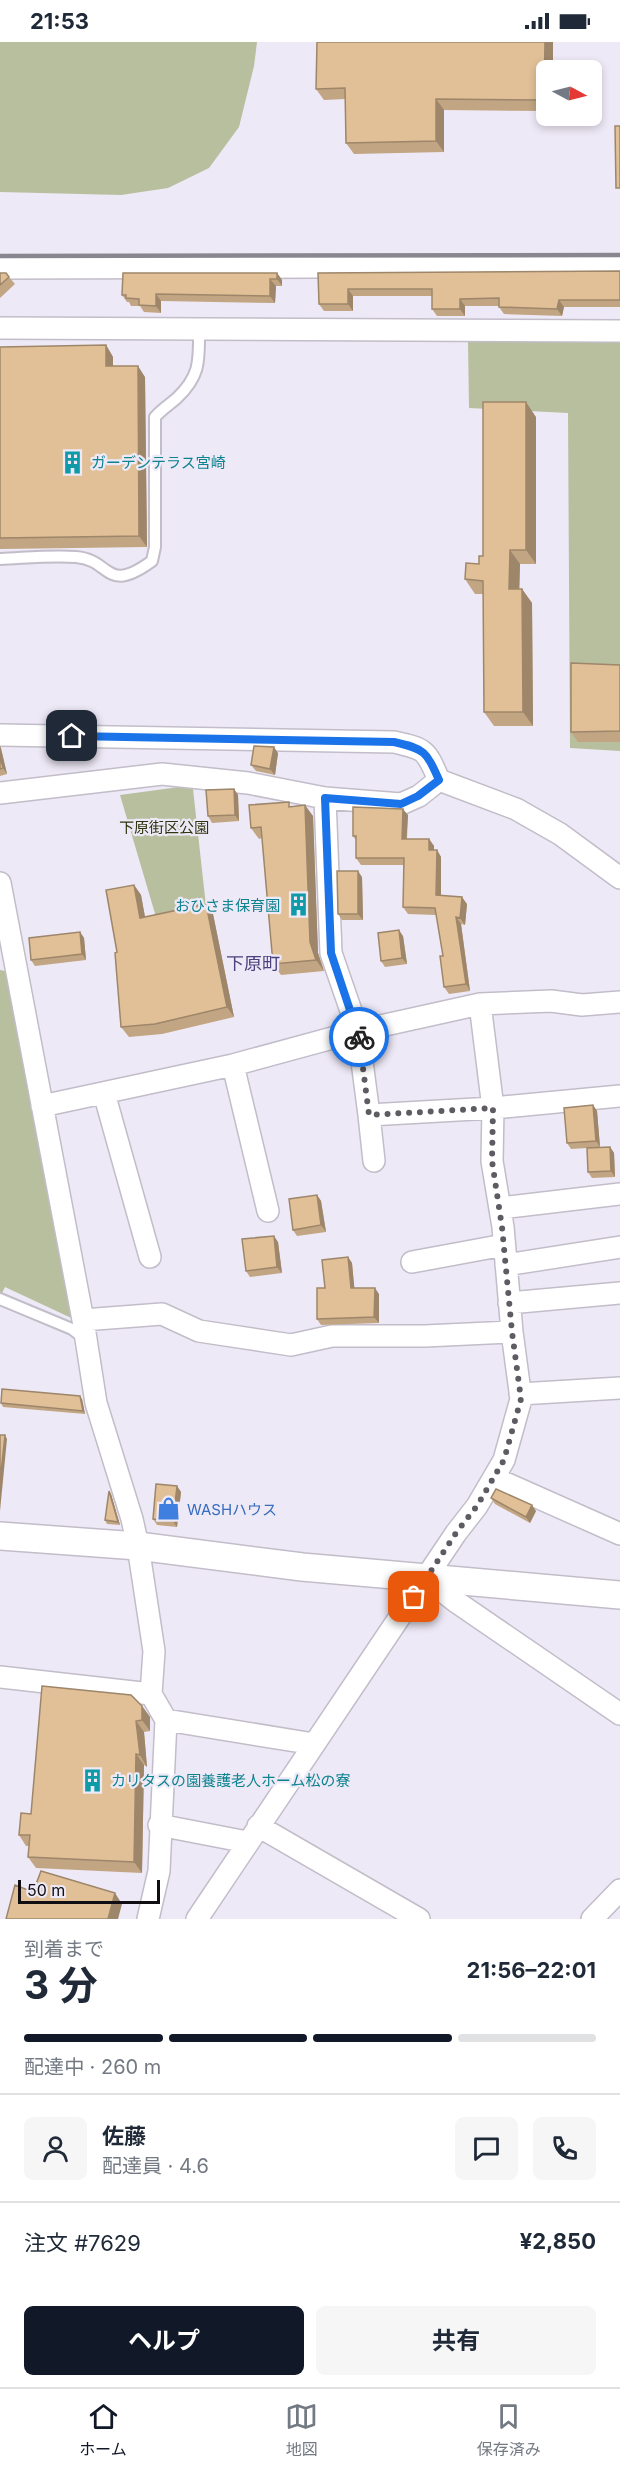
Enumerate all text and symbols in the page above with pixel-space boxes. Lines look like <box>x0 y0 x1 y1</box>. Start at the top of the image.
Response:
text: 21:53 <box>30 8 89 34</box>
north arrow <box>536 60 602 126</box>
map controls <box>536 60 602 126</box>
building icon: ガーデンテラス宮崎 <box>60 449 86 475</box>
place label: ガーデンテラス宮崎 <box>91 453 226 472</box>
pin <box>46 710 97 761</box>
icon: home <box>55 719 88 752</box>
park label: 下原街区公園 <box>119 818 209 837</box>
building icon: おひさま保育園 <box>285 892 311 918</box>
place label: おひさま保育園 <box>175 896 280 915</box>
district label: 下原町 <box>226 953 280 974</box>
courier <box>329 1007 389 1067</box>
icon: bike <box>343 1021 376 1054</box>
shop icon: WASHハウス <box>156 1496 182 1522</box>
place label: WASHハウス <box>187 1500 277 1519</box>
pin <box>388 1571 439 1622</box>
icon: bag <box>397 1580 430 1613</box>
building icon: カリタスの園養護老人ホーム松の寮 <box>80 1767 106 1793</box>
place label: カリタスの園養護老人ホーム松の寮 <box>111 1771 351 1790</box>
scale bar <box>18 1877 160 1904</box>
text: 50 m <box>27 1880 65 1900</box>
text: 到着まで <box>24 1937 104 1961</box>
text: 21:56–22:01 <box>467 1957 596 1983</box>
text: 3 分 <box>24 1961 97 2008</box>
text: 配達中 · 260 m <box>24 2055 161 2079</box>
button: person <box>24 2117 87 2180</box>
button: chat <box>455 2117 518 2180</box>
button: phone <box>533 2117 596 2180</box>
text: 佐藤 <box>102 2123 146 2149</box>
text: 配達員 · 4.6 <box>102 2154 209 2178</box>
text: ¥2,850 <box>520 2228 596 2254</box>
text: 注文 #7629 <box>24 2230 141 2256</box>
button: ヘルプ <box>24 2306 304 2375</box>
button: 共有 <box>316 2306 596 2375</box>
tab: ホーム <box>79 2400 127 2460</box>
tab: 地図 <box>285 2400 318 2460</box>
tab: 保存済み <box>477 2400 541 2460</box>

